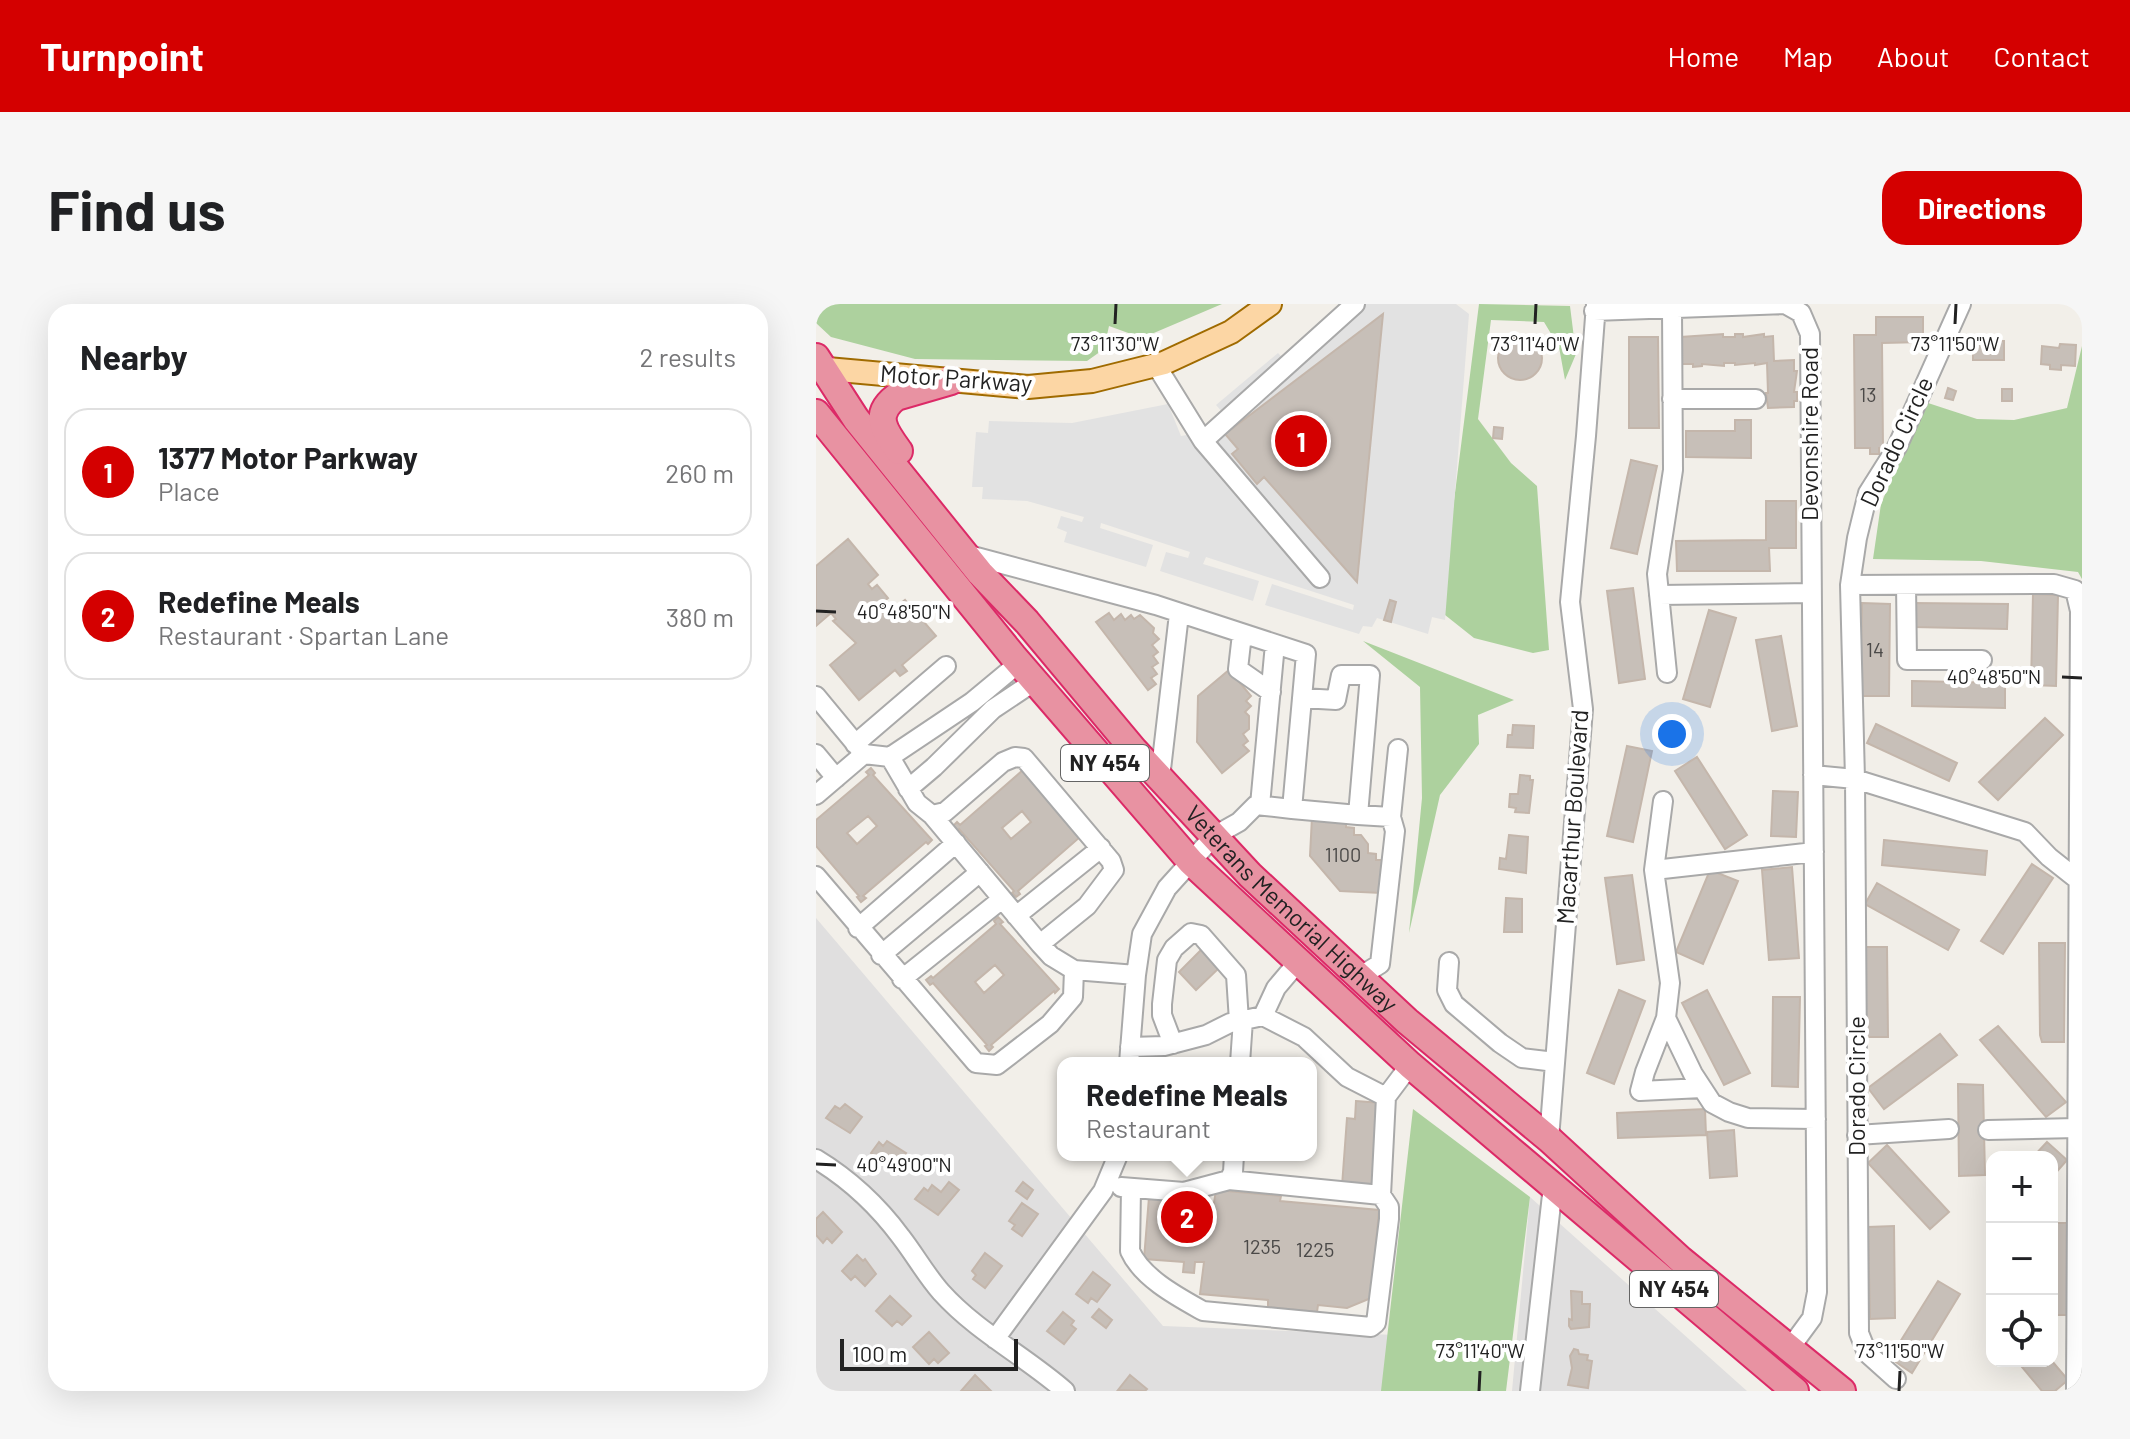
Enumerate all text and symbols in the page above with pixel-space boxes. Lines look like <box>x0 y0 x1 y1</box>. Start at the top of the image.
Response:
text: Turnpoint <box>40 33 204 79</box>
text: Home <box>1668 39 1739 73</box>
text: Map <box>1783 39 1833 73</box>
text: About <box>1877 39 1949 73</box>
text: Contact <box>1993 39 2090 73</box>
button: Directions <box>1882 171 2082 245</box>
text: Find us <box>48 175 226 242</box>
text: 73°11'30"W <box>1071 331 1160 355</box>
text: 73°11'40"W <box>1490 331 1580 355</box>
text: 73°11'50"W <box>1911 331 2000 355</box>
text: Nearby <box>80 336 188 377</box>
text: 2 results <box>640 341 736 372</box>
street label: Devonshire Road <box>1794 347 1823 521</box>
street label: Motor Parkway <box>879 358 1033 397</box>
street label: Dorado Circle <box>1853 372 1938 511</box>
house number: 13 <box>1859 382 1877 406</box>
pin: 1 <box>1275 411 1327 471</box>
text: 1377 Motor Parkway <box>158 439 418 475</box>
text: 1 <box>103 457 113 488</box>
text: 260 m <box>665 457 734 488</box>
text: Place <box>158 475 220 506</box>
text: Redefine Meals <box>158 583 360 619</box>
text: 40°48'50"N <box>857 599 951 623</box>
text: 2 <box>101 601 115 632</box>
text: 380 m <box>666 601 734 632</box>
text: Restaurant · Spartan Lane <box>158 619 449 650</box>
house number: 14 <box>1866 637 1884 661</box>
text: 40°48'50"N <box>1947 664 2041 688</box>
street label: Macarthur Boulevard <box>1550 708 1593 925</box>
your location <box>1652 714 1692 754</box>
road number: NY 454 <box>1061 745 1149 781</box>
street label: Veterans Memorial Highway <box>1180 799 1404 1018</box>
house number: 1100 <box>1325 842 1361 866</box>
street label: Dorado Circle <box>1841 1016 1870 1156</box>
popup <box>1057 1057 1317 1161</box>
text: Redefine Meals <box>1086 1076 1288 1112</box>
text: Restaurant <box>1086 1112 1211 1143</box>
map controls <box>1986 1151 2058 1367</box>
button: + <box>1986 1151 2058 1223</box>
text: 40°49'00"N <box>856 1152 952 1176</box>
pin: 2 <box>1161 1187 1213 1247</box>
button: − <box>1986 1223 2058 1295</box>
house number: 1235 <box>1243 1234 1281 1258</box>
house number: 1225 <box>1296 1237 1334 1261</box>
road number: NY 454 <box>1630 1271 1718 1307</box>
button: locate <box>1986 1295 2058 1367</box>
scale bar <box>840 1335 1018 1371</box>
text: 73°11'40"W <box>1435 1338 1525 1362</box>
text: 73°11'50"W <box>1856 1338 1945 1362</box>
text: 100 m <box>852 1340 907 1366</box>

